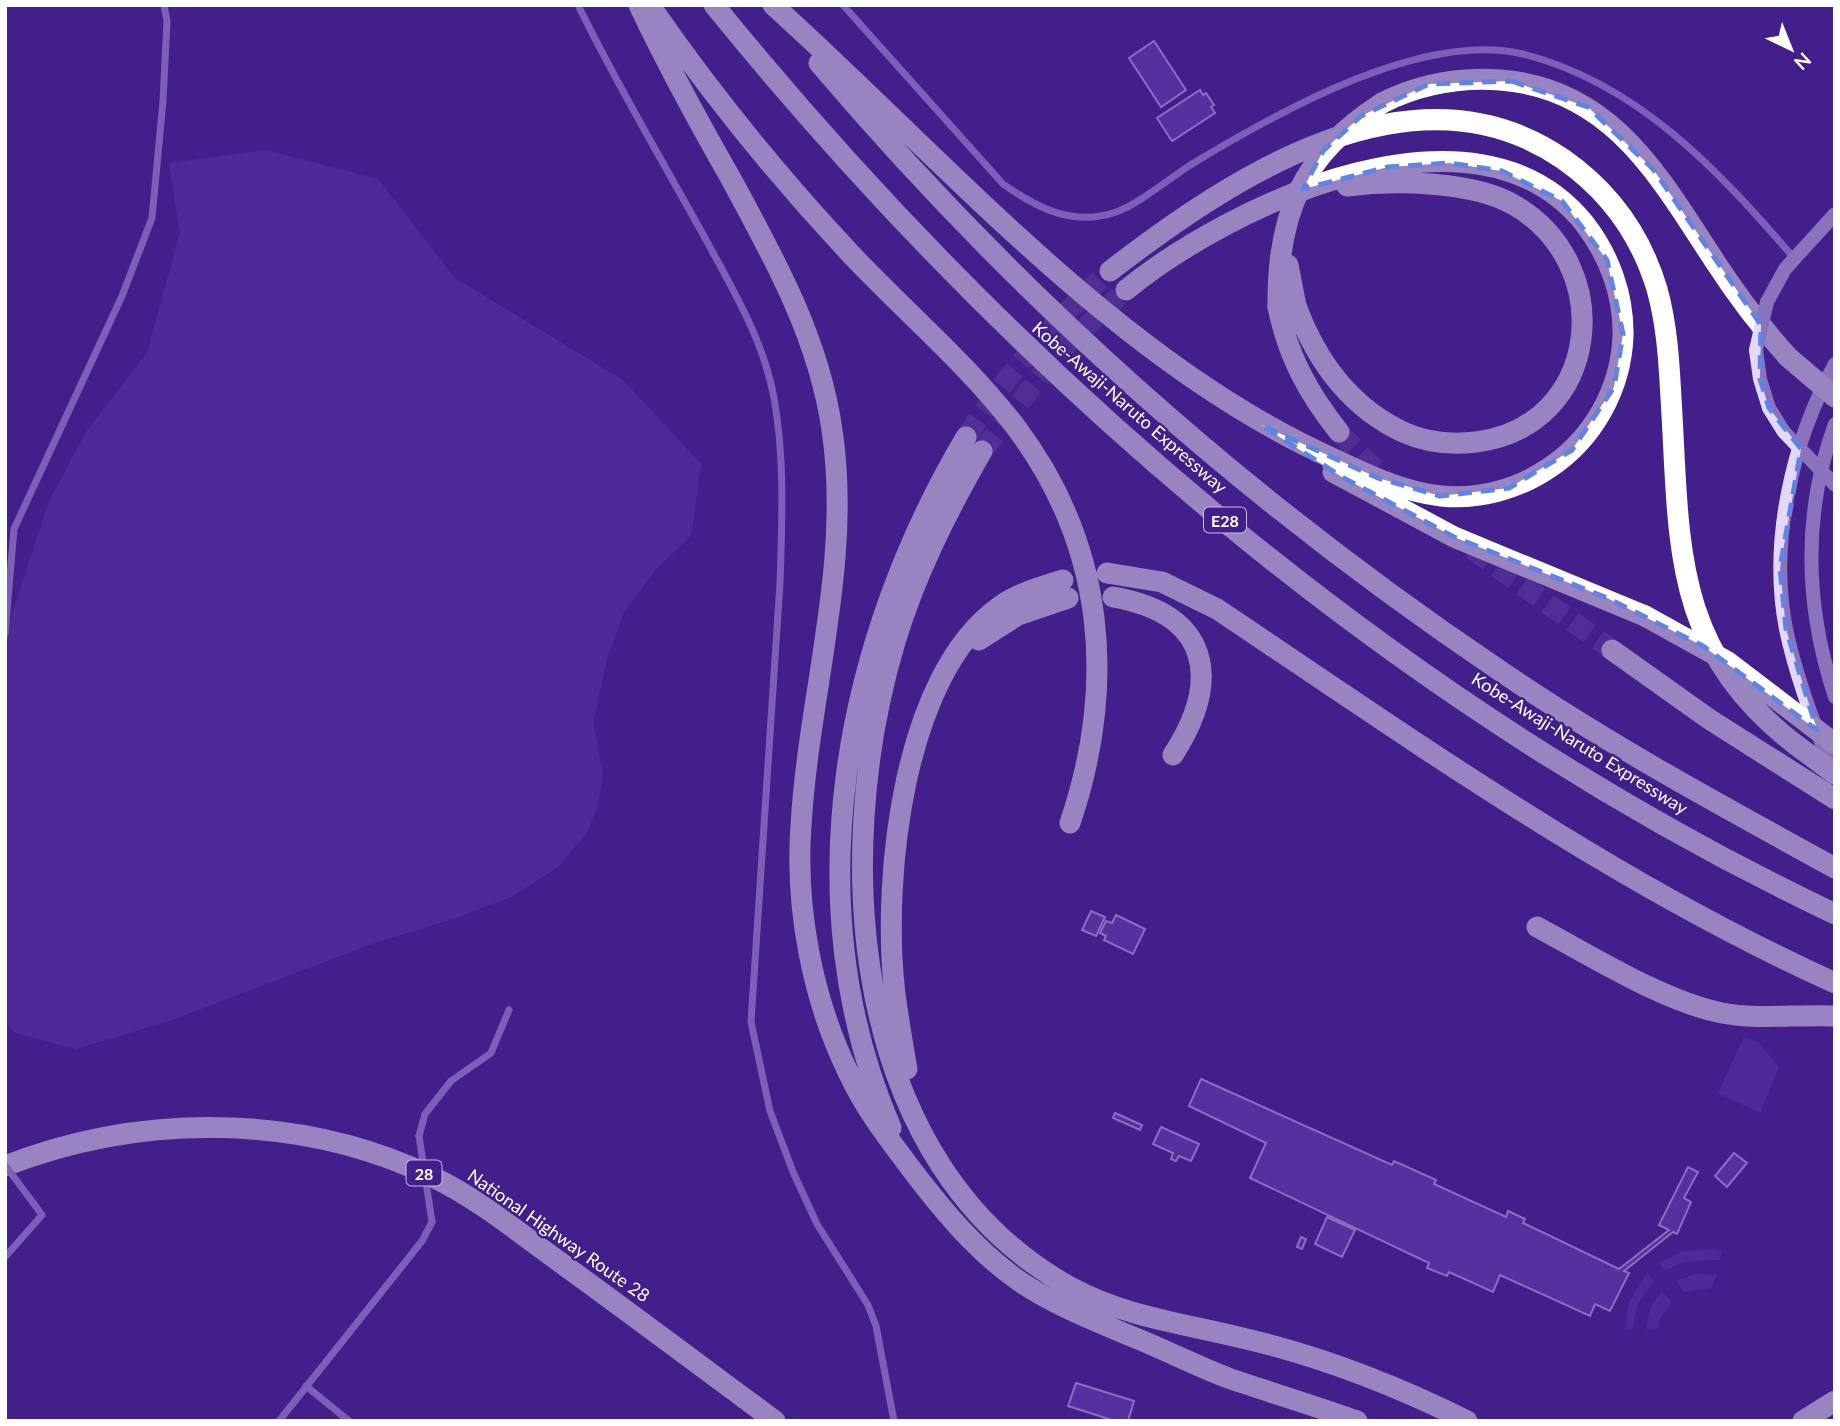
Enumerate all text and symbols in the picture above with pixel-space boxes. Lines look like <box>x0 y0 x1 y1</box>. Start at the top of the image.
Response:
north arrow <box>1756 14 1826 84</box>
text: N <box>1790 48 1816 75</box>
street label: Kobe-Awaji-Naruto Expressway <box>1028 316 1232 498</box>
road number: E28 <box>1204 508 1246 533</box>
street label: Kobe-Awaji-Naruto Expressway <box>1468 667 1693 819</box>
road number: 28 <box>406 1161 442 1186</box>
street label: National Highway Route 28 <box>464 1164 654 1306</box>

